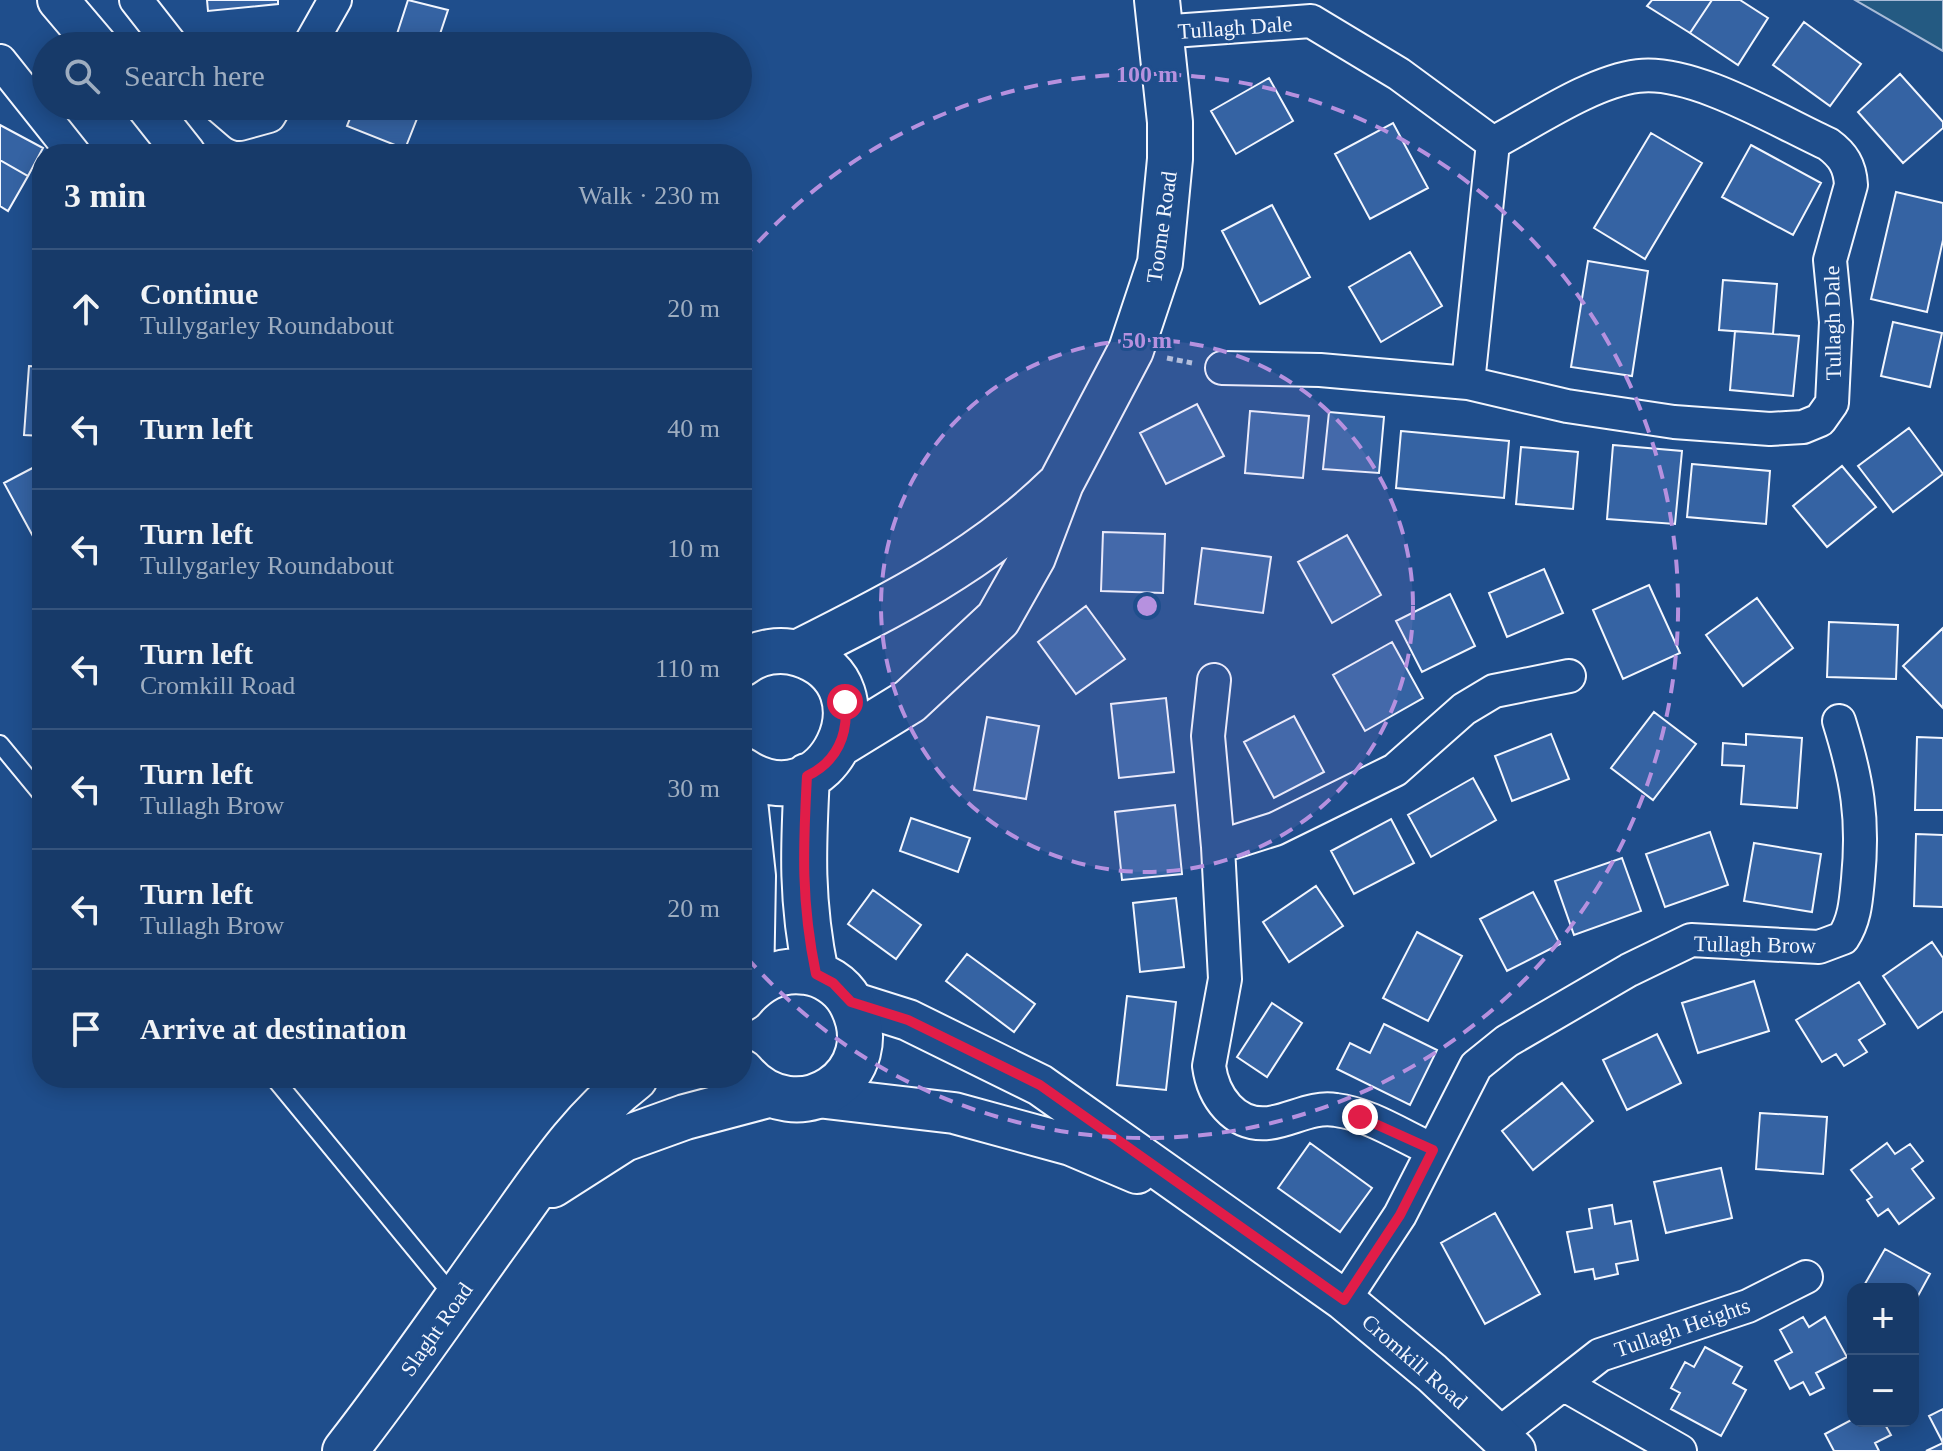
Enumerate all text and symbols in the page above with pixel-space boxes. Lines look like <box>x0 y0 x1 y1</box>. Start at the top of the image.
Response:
street label: Tullagh Dale <box>1177 11 1293 44</box>
search box <box>32 32 752 120</box>
icon: search <box>60 54 104 98</box>
text: Search here <box>124 59 265 92</box>
text: 100 m <box>1116 61 1178 87</box>
street label: Toome Road <box>1141 170 1182 285</box>
text: 3 min <box>64 177 146 214</box>
text: Walk · 230 m <box>578 181 720 210</box>
street label: Tullagh Dale <box>1819 265 1846 381</box>
text: Continue <box>140 277 258 310</box>
icon: ahead <box>64 287 108 331</box>
text: 20 m <box>667 294 720 323</box>
text: Tullygarley Roundabout <box>140 311 394 340</box>
text: 50 m <box>1122 327 1172 353</box>
icon: left <box>64 407 108 451</box>
text: Turn left <box>140 412 253 445</box>
text: 40 m <box>667 414 720 443</box>
text: Turn left <box>140 517 253 550</box>
icon: left <box>64 527 108 571</box>
text: 10 m <box>667 534 720 563</box>
text: Tullygarley Roundabout <box>140 551 394 580</box>
centre of rings <box>1133 592 1161 620</box>
text: Turn left <box>140 637 253 670</box>
icon: left <box>64 647 108 691</box>
text: 110 m <box>655 654 720 683</box>
text: Cromkill Road <box>140 671 295 700</box>
route start <box>827 684 863 720</box>
text: Turn left <box>140 757 253 790</box>
icon: left <box>64 767 108 811</box>
text: 30 m <box>667 774 720 803</box>
text: Tullagh Brow <box>140 791 284 820</box>
text: Turn left <box>140 877 253 910</box>
icon: left <box>64 887 108 931</box>
text: 20 m <box>667 894 720 923</box>
text: Tullagh Brow <box>140 911 284 940</box>
street label: Tullagh Brow <box>1694 931 1816 958</box>
icon: arrive <box>64 1007 108 1051</box>
text: Arrive at destination <box>140 1012 407 1045</box>
route end <box>1342 1099 1378 1135</box>
street label: Slaght Road <box>395 1278 478 1381</box>
map controls <box>1847 1283 1919 1427</box>
button: + <box>1847 1283 1919 1355</box>
street label: Tullagh Heights <box>1611 1293 1753 1362</box>
street label: Cromkill Road <box>1357 1309 1472 1414</box>
button: − <box>1847 1355 1919 1427</box>

